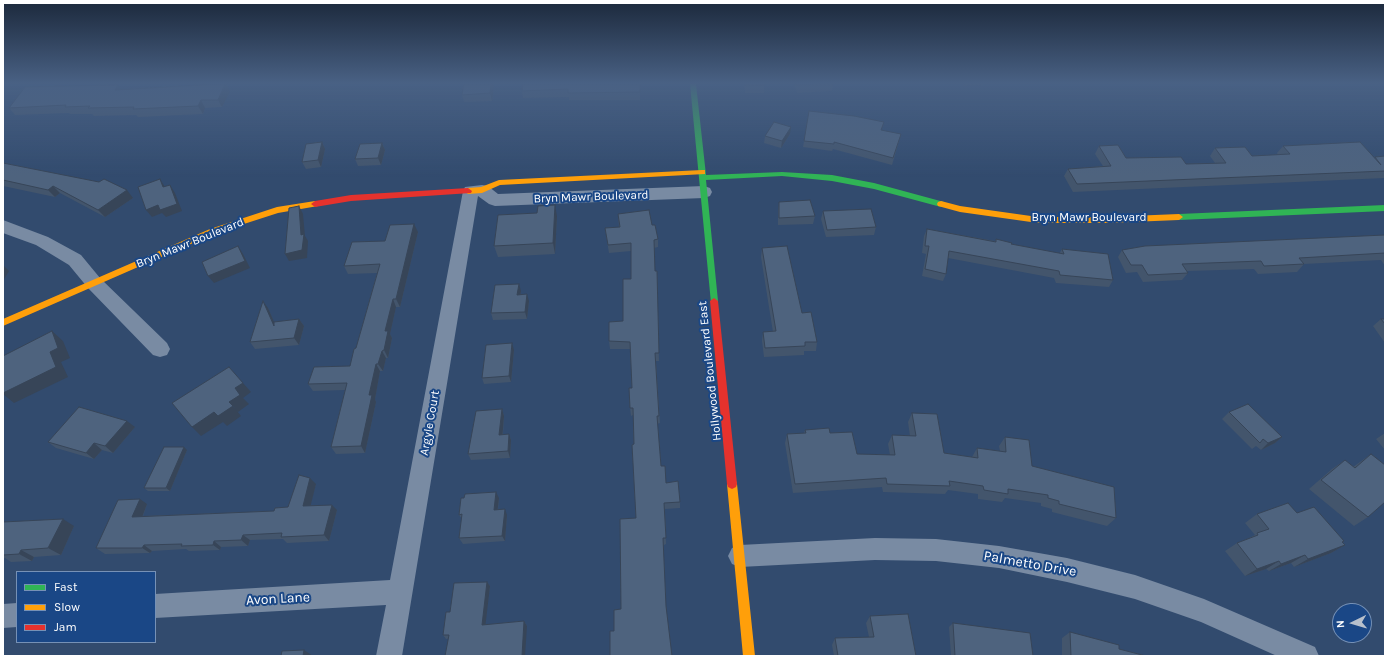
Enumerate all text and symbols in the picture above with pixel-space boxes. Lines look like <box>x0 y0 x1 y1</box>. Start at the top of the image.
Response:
street label: Bryn Mawr Boulevard <box>533 188 649 206</box>
street label: Bryn Mawr Boulevard <box>1031 211 1147 225</box>
street label: Bryn Mawr Boulevard <box>134 215 246 271</box>
street label: Hollywood Boulevard East <box>695 300 725 442</box>
street label: Argyle Court <box>417 389 443 457</box>
street label: Palmetto Drive <box>982 548 1078 580</box>
legend <box>16 571 156 643</box>
text: Fast <box>54 580 77 594</box>
street label: Avon Lane <box>246 589 310 609</box>
text: Slow <box>54 600 80 614</box>
north arrow <box>1332 603 1372 643</box>
text: Jam <box>54 620 77 634</box>
text: N <box>1334 620 1347 629</box>

